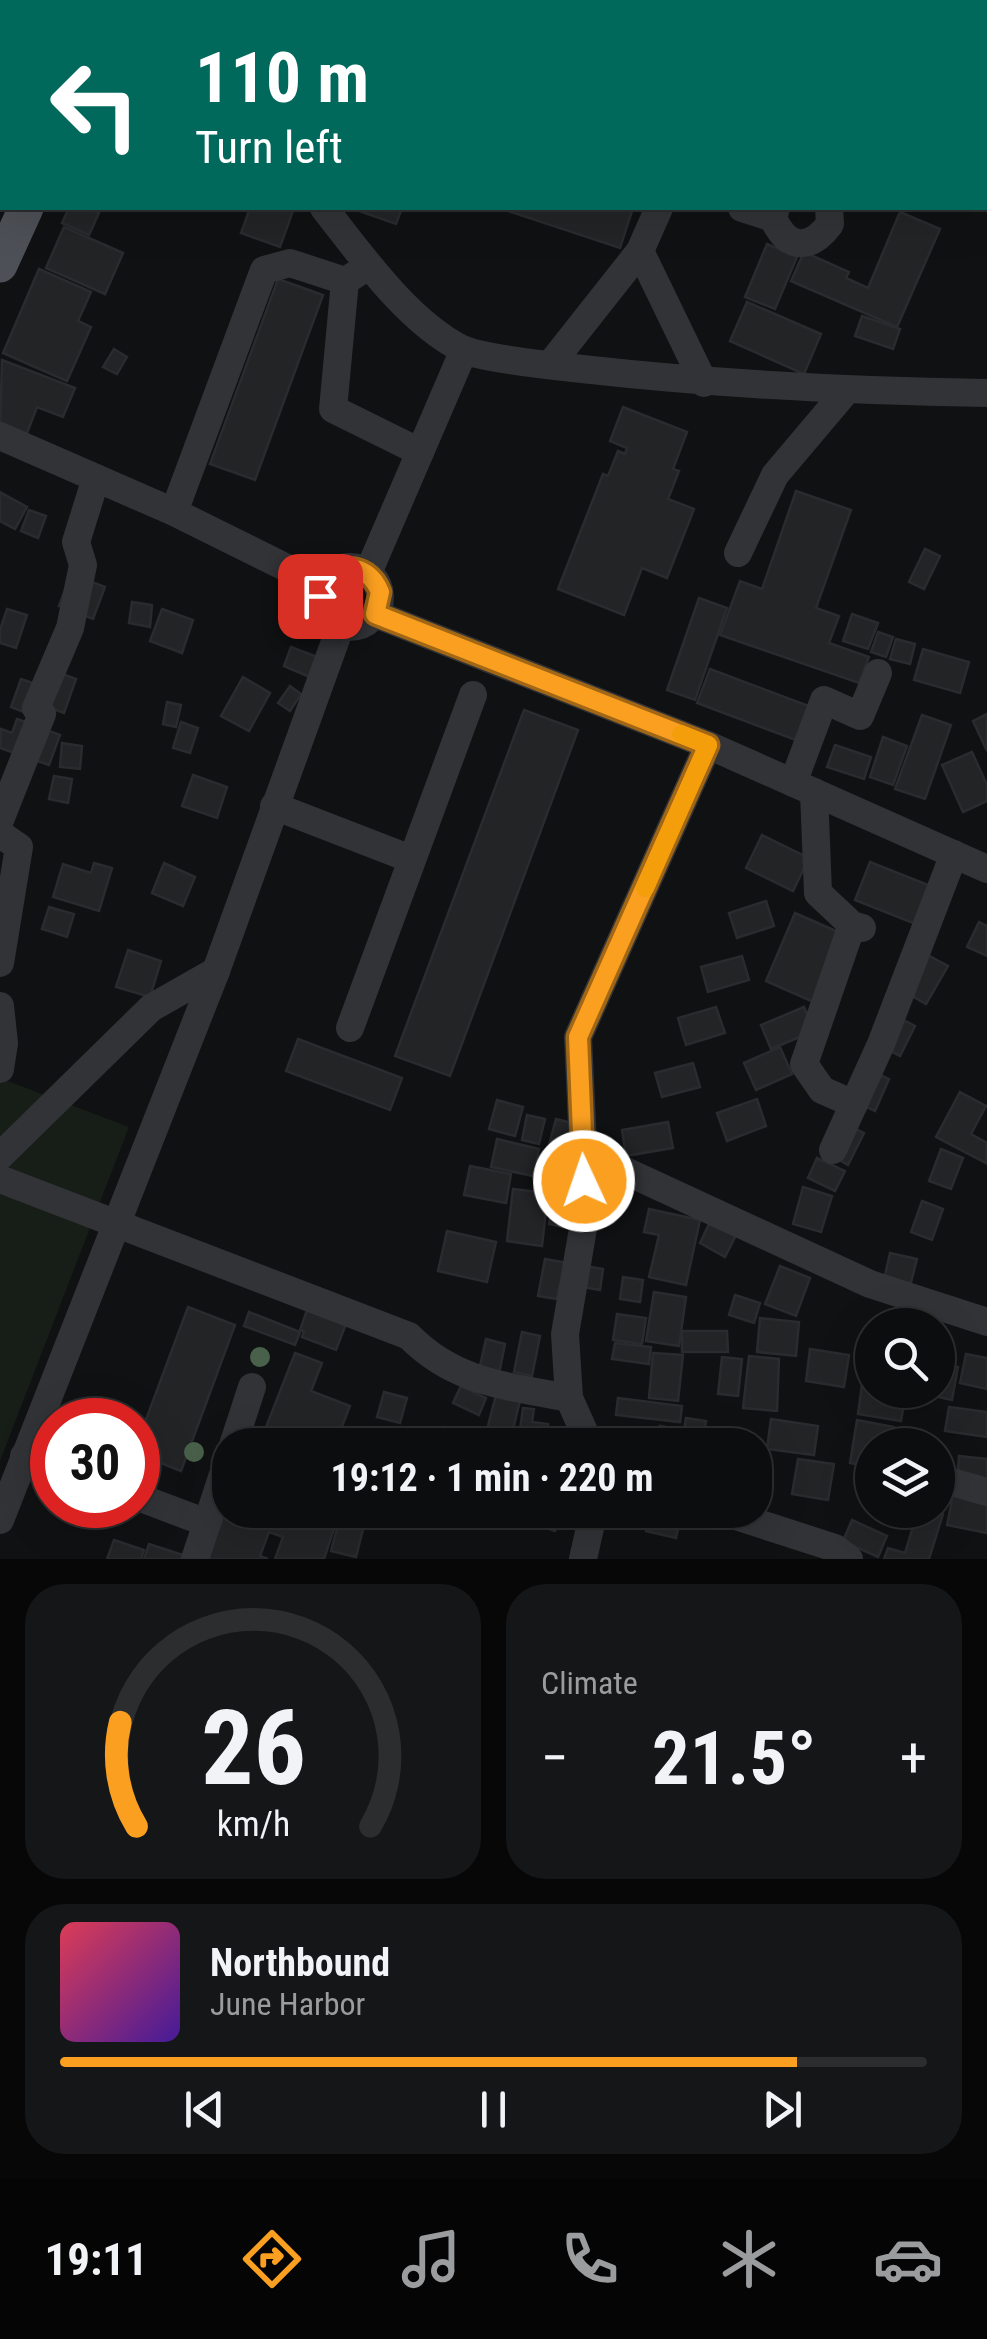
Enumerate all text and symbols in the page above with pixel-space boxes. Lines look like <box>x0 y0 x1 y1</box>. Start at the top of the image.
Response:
text: 110 m <box>195 37 369 119</box>
icon: left <box>30 40 160 170</box>
text: Turn left <box>195 121 343 174</box>
pin <box>278 554 363 639</box>
icon: arrive <box>293 569 348 624</box>
position arrow <box>532 1129 636 1233</box>
map controls <box>855 1308 955 1528</box>
button: search <box>855 1308 955 1408</box>
speed limit sign: 30 <box>30 1398 160 1528</box>
button: layers <box>855 1428 955 1528</box>
text: 19:12 · 1 min · 220 m <box>331 1456 653 1500</box>
text: Climate <box>541 1664 638 1702</box>
text: 26 <box>200 1688 306 1809</box>
text: 21.5° <box>652 1714 816 1802</box>
text: − <box>541 1726 569 1790</box>
text: + <box>900 1726 927 1790</box>
text: km/h <box>216 1803 290 1845</box>
text: Northbound <box>210 1941 390 1985</box>
text: June Harbor <box>210 1985 365 2023</box>
icon: previous <box>177 2082 232 2137</box>
icon: pause <box>466 2082 521 2137</box>
icon: next <box>755 2082 810 2137</box>
icon: directions <box>237 2224 307 2294</box>
icon: music <box>396 2224 466 2294</box>
icon: phone <box>555 2224 625 2294</box>
icon: climate <box>714 2224 784 2294</box>
icon: car <box>873 2224 943 2294</box>
text: 19:11 <box>44 2233 148 2286</box>

